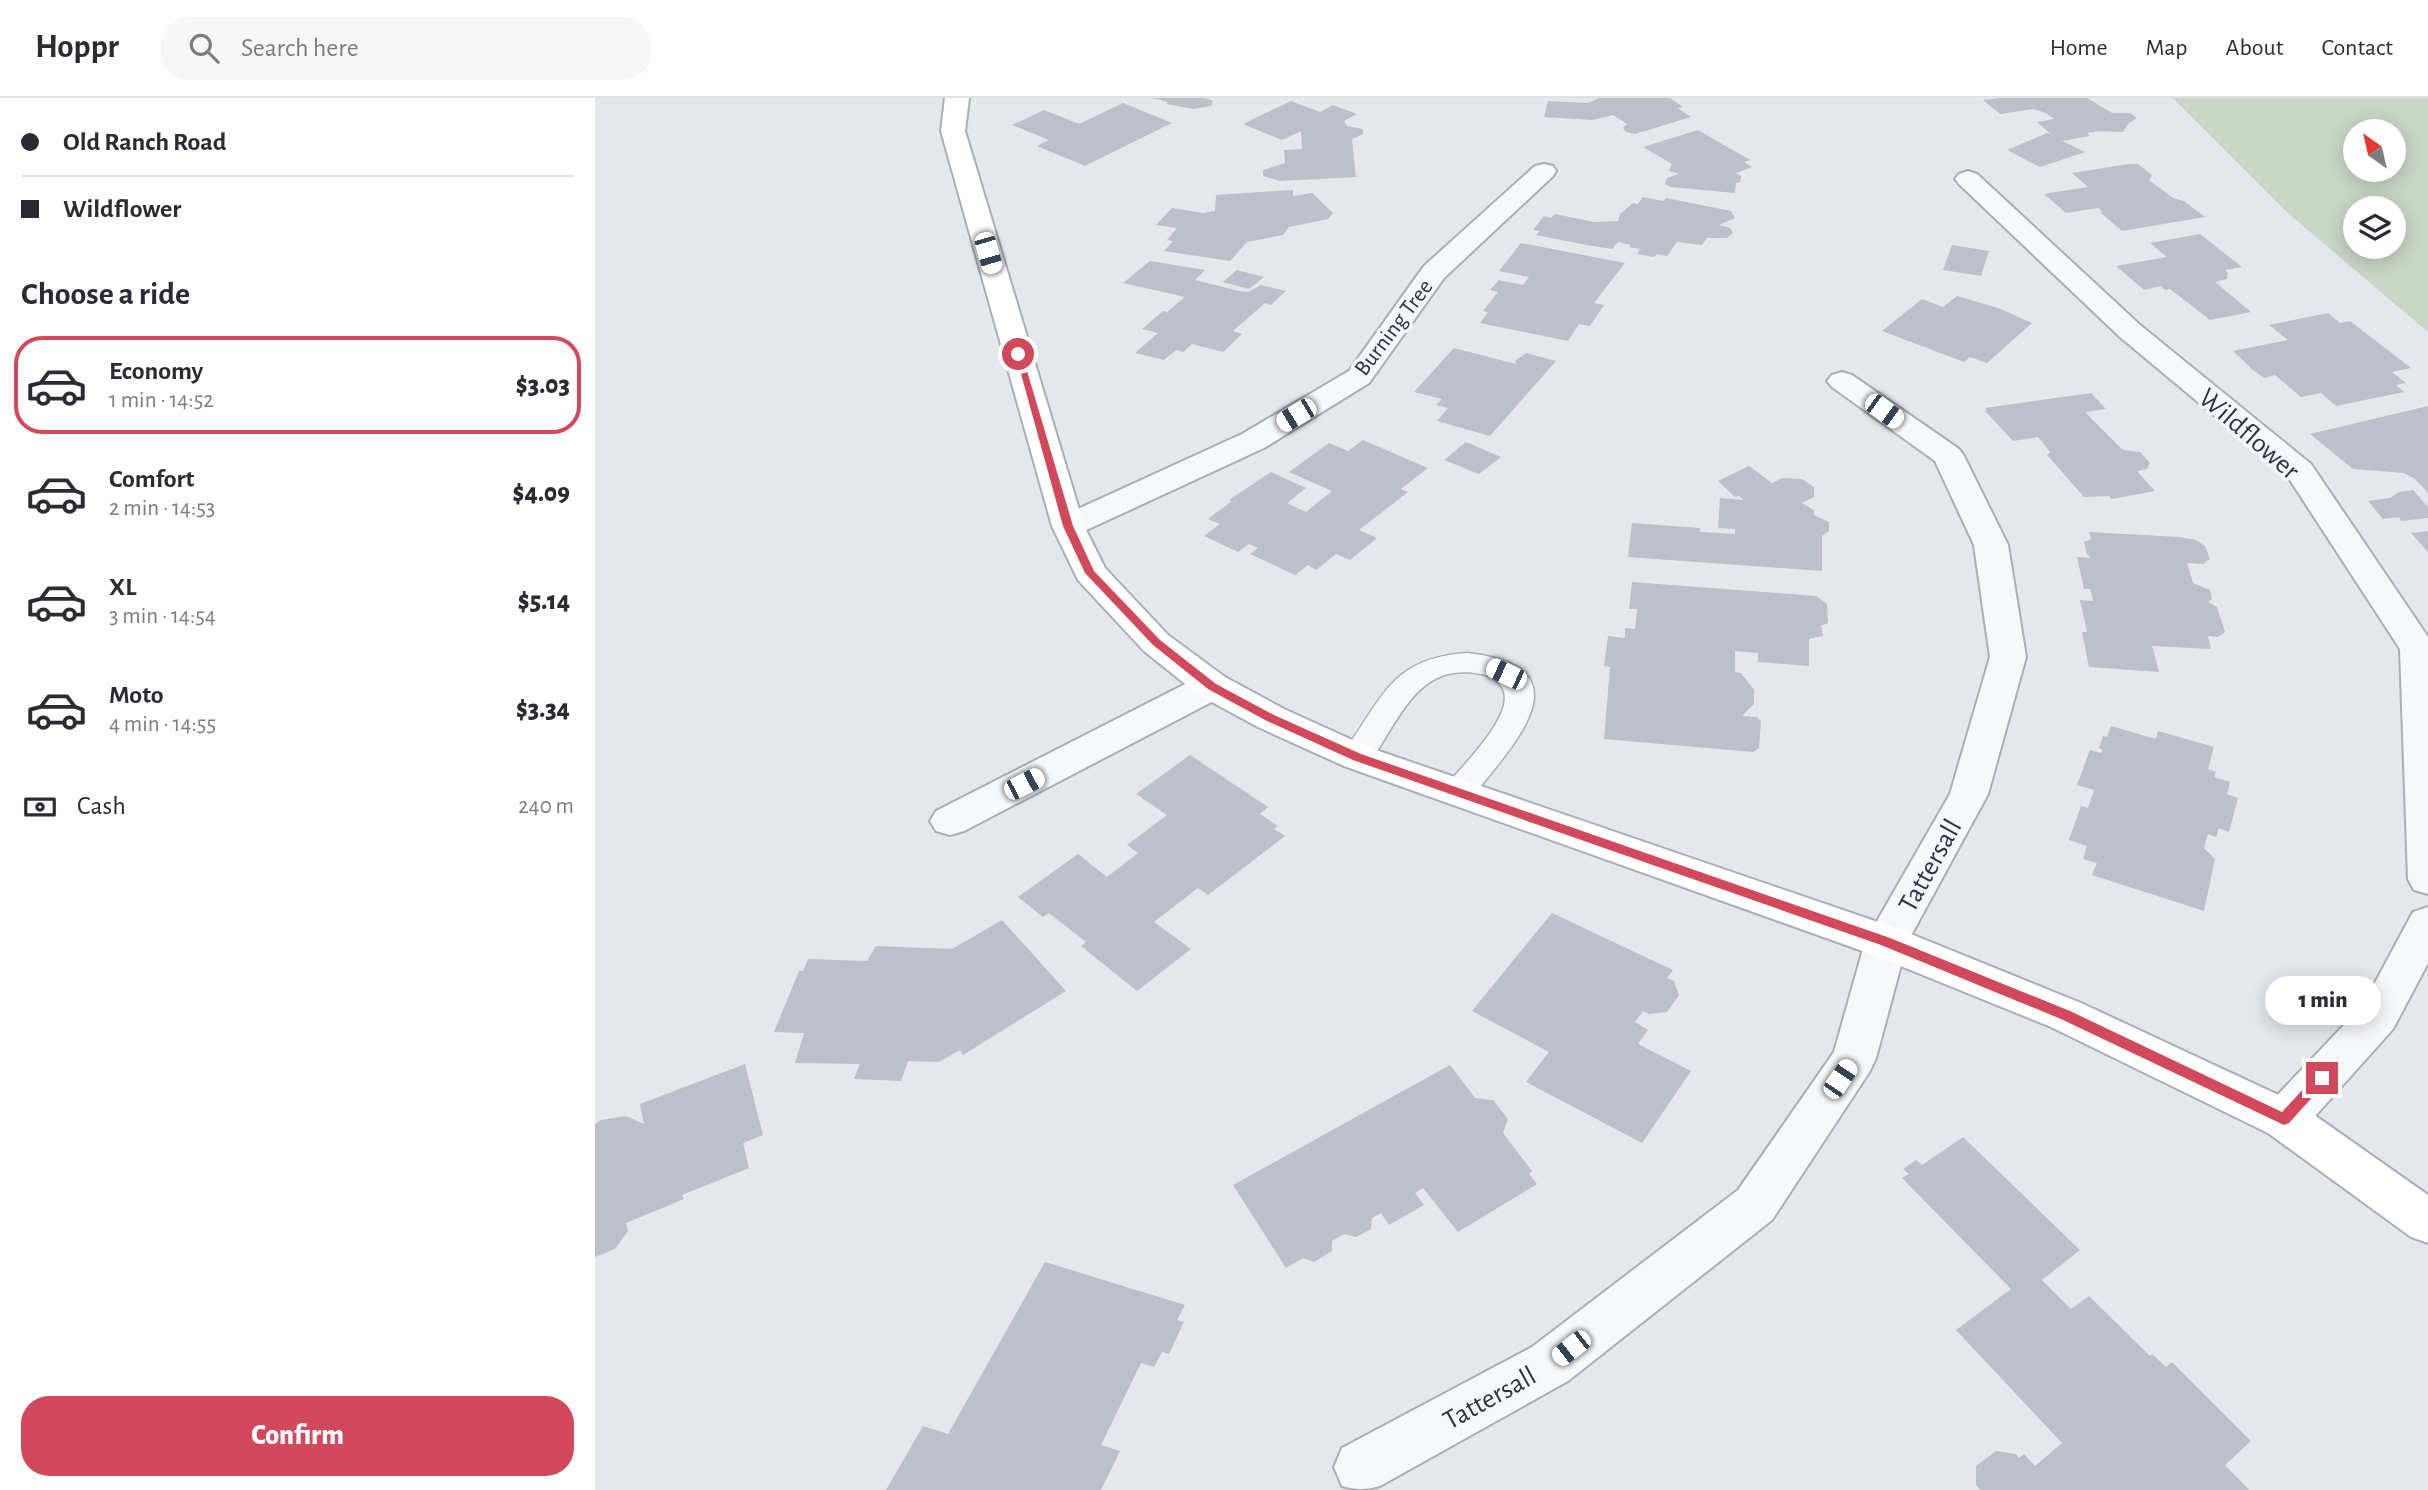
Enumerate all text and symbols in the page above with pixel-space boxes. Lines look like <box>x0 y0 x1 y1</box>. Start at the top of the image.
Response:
search box <box>161 17 651 80</box>
icon: search <box>185 29 223 67</box>
text: Hoppr <box>35 31 119 64</box>
text: Search here <box>241 35 359 61</box>
text: Home <box>2050 36 2108 60</box>
text: Map <box>2146 36 2188 60</box>
text: About <box>2226 36 2283 60</box>
text: Contact <box>2321 36 2393 60</box>
north arrow <box>2343 119 2406 182</box>
map controls <box>2343 119 2406 259</box>
text: Old Ranch Road <box>63 129 227 155</box>
text: Wildflower <box>63 196 181 222</box>
button: layers <box>2343 196 2406 259</box>
car <box>973 230 1004 276</box>
street label: Burning Tree <box>1351 275 1438 380</box>
text: Choose a ride <box>21 278 190 310</box>
route start <box>1002 338 1034 370</box>
icon: car <box>25 354 88 417</box>
text: Economy <box>109 358 203 384</box>
text: $3.03 <box>516 372 570 398</box>
street label: Wildflower <box>2193 384 2304 485</box>
text: 1 min · 14:52 <box>109 389 214 412</box>
car <box>1861 390 1908 432</box>
car <box>1273 395 1320 435</box>
icon: car <box>25 462 88 525</box>
text: Comfort <box>109 466 194 492</box>
text: $4.09 <box>513 480 570 506</box>
text: 2 min · 14:53 <box>109 497 215 520</box>
icon: car <box>25 570 88 633</box>
text: XL <box>109 574 136 600</box>
text: $5.14 <box>518 588 570 614</box>
text: 3 min · 14:54 <box>109 605 216 628</box>
car <box>1483 656 1530 692</box>
icon: car <box>25 678 88 741</box>
text: Moto <box>109 682 164 708</box>
text: $3.34 <box>516 696 570 722</box>
text: 4 min · 14:55 <box>109 713 216 736</box>
car <box>1001 765 1048 803</box>
icon: cash <box>21 788 59 826</box>
text: Cash <box>77 793 126 819</box>
text: 240 m <box>518 795 574 818</box>
street label: Tattersall <box>1894 815 1968 917</box>
callout: 1 min <box>2264 976 2380 1026</box>
text: 1 min <box>2299 989 2347 1012</box>
car <box>1820 1056 1861 1102</box>
route end <box>2306 1062 2338 1094</box>
car <box>1548 1327 1595 1369</box>
street label: Tattersall <box>1439 1362 1541 1436</box>
button: Confirm <box>21 1396 574 1476</box>

